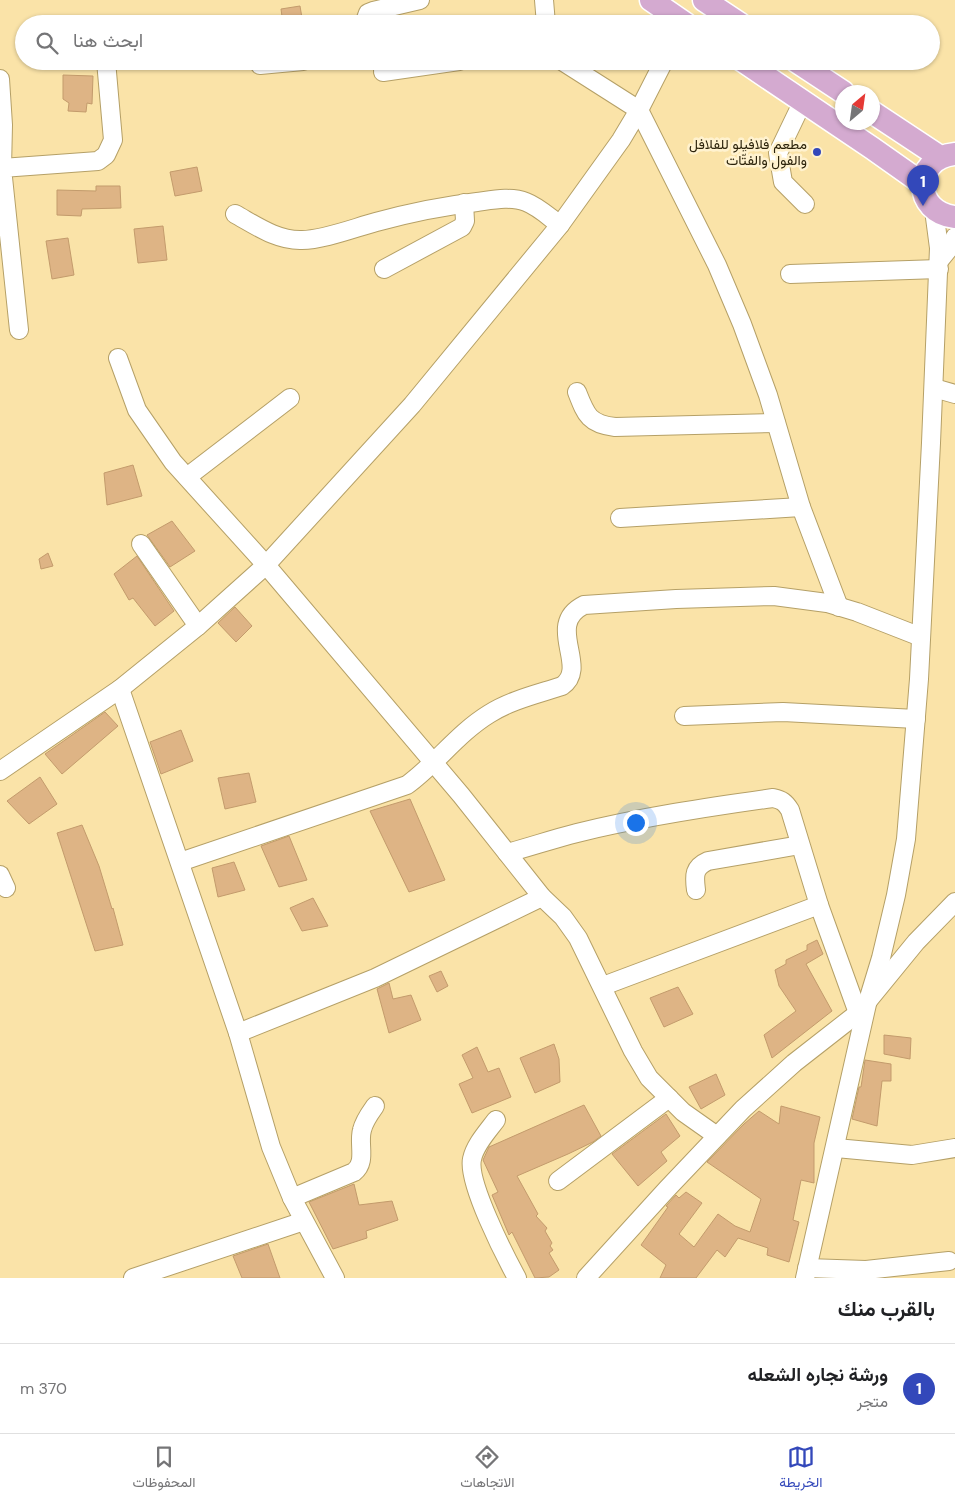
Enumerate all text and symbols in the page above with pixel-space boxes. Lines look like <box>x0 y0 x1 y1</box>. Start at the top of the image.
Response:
search box <box>15 15 940 70</box>
text: ابحث هنا <box>73 28 143 53</box>
icon: search <box>33 29 61 57</box>
north arrow <box>835 85 880 130</box>
place label: مطعم فلافيلو للفلافل والفول والفتّات <box>689 135 807 170</box>
marker: مطعم فلافيلو للفلافل والفول والفتّات <box>811 146 823 158</box>
pin: 1 <box>907 165 939 206</box>
your location <box>623 810 649 836</box>
text: بالقرب منك <box>838 1295 935 1323</box>
text: ورشة نجاره الشعله <box>747 1362 888 1387</box>
text: 370 m <box>20 1378 67 1399</box>
text: 1 <box>916 1378 922 1399</box>
text: متجر <box>857 1391 888 1412</box>
tab: المحفوظات <box>132 1443 195 1495</box>
tab: الاتجاهات <box>460 1443 515 1495</box>
tab: الخريطة <box>779 1443 823 1495</box>

